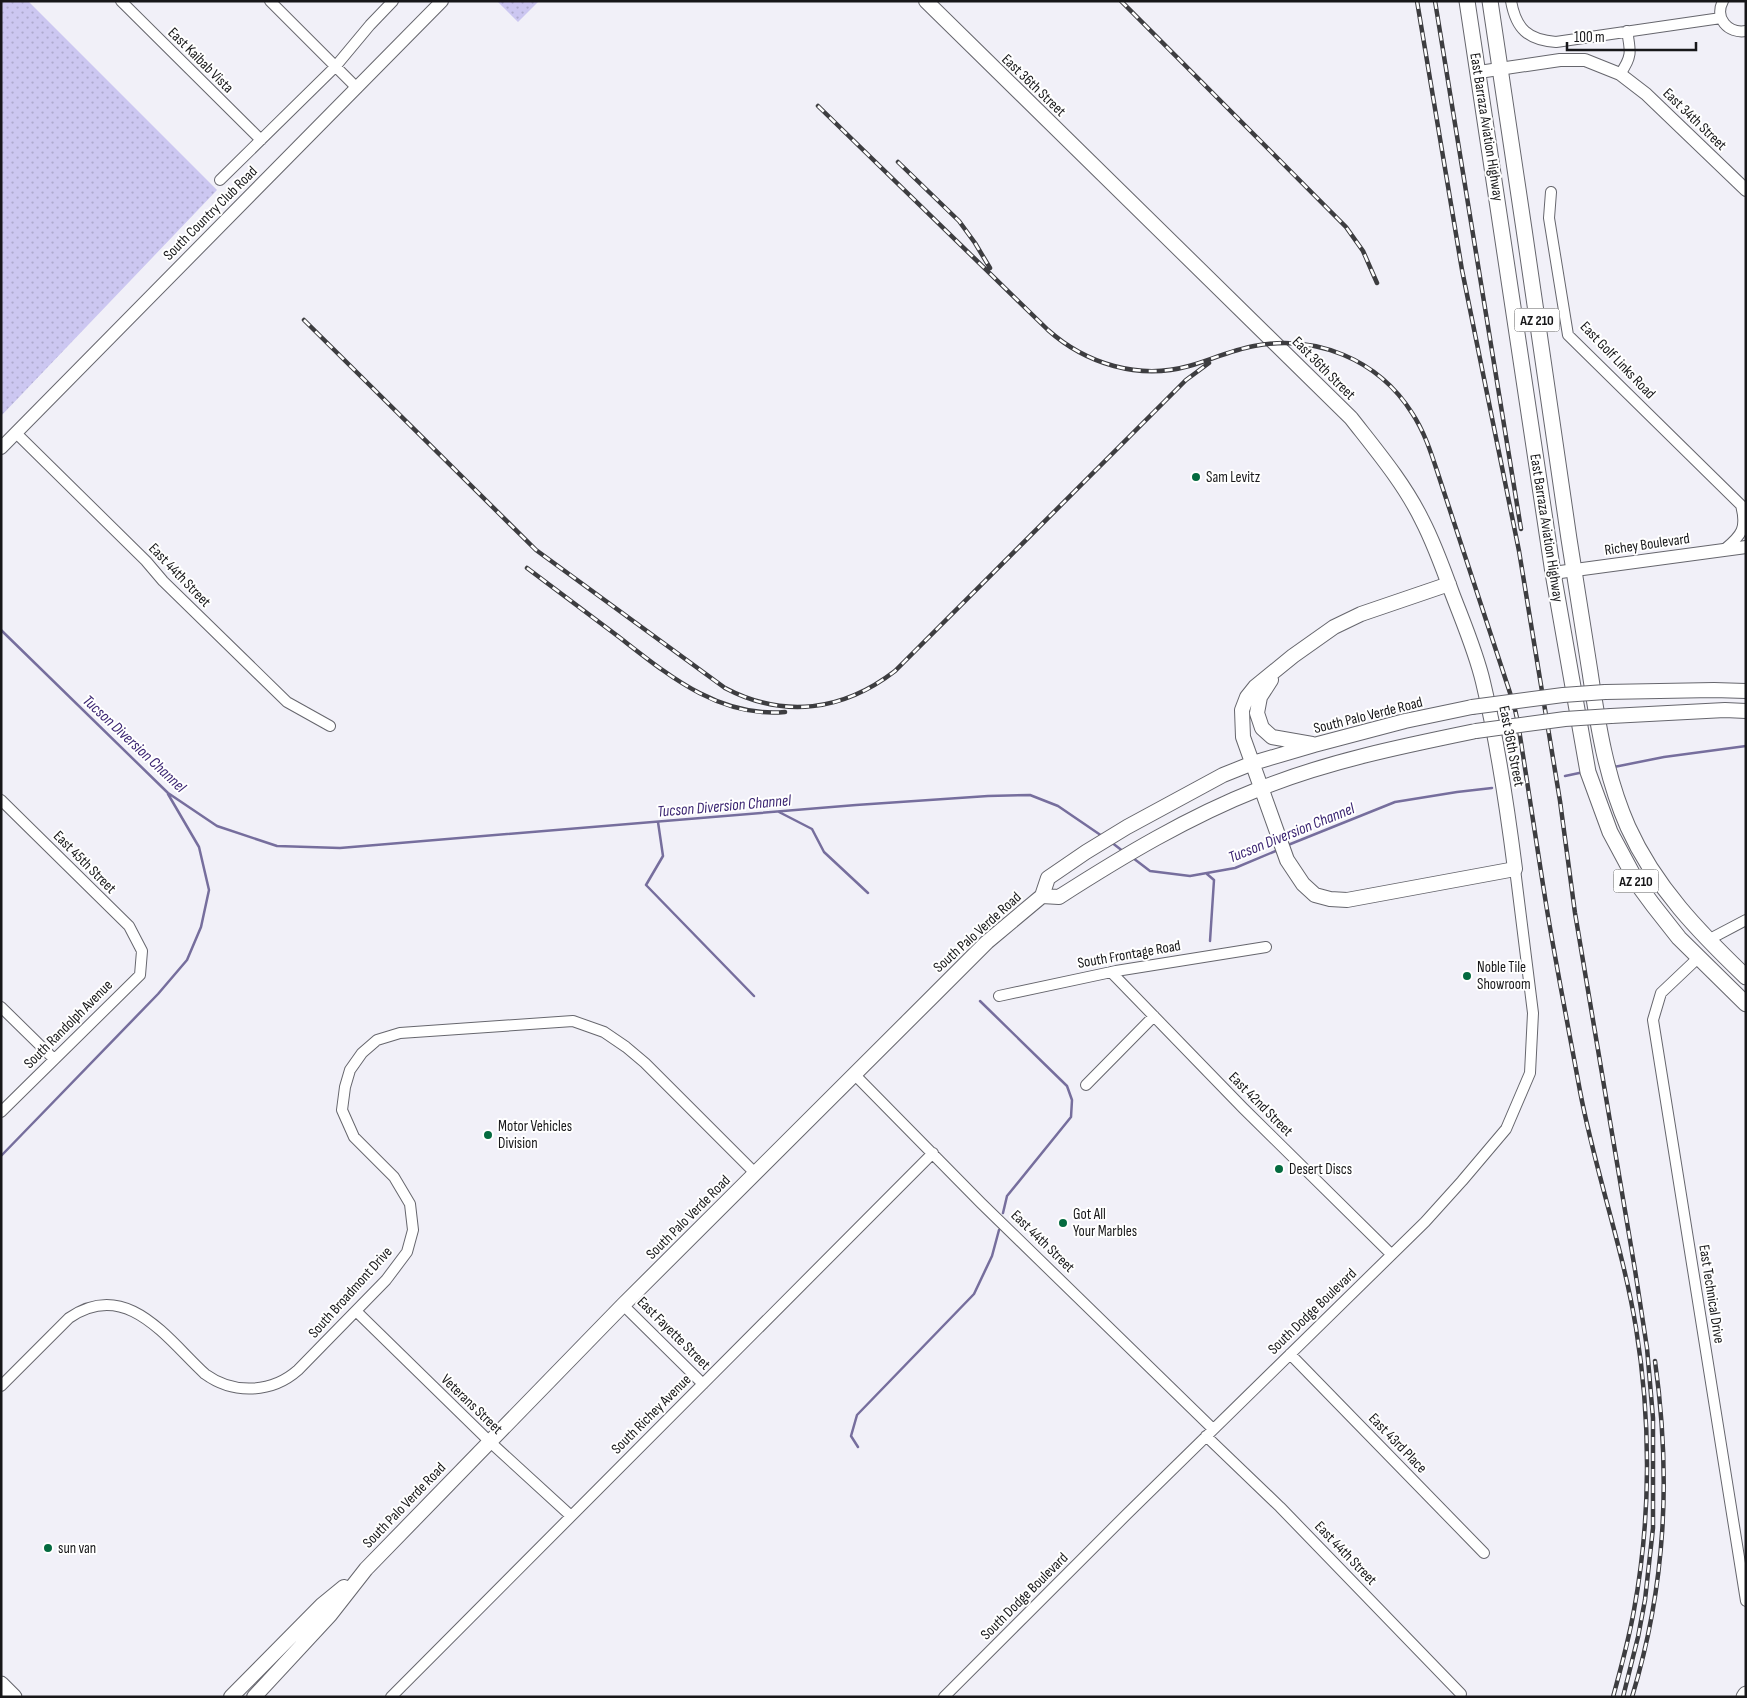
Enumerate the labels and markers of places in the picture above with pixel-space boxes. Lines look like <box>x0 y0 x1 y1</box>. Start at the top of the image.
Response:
place label: Sam Levitz <box>1206 468 1261 487</box>
marker: Sam Levitz <box>1190 471 1202 483</box>
place label: Noble Tile Showroom <box>1477 958 1531 994</box>
marker: Noble Tile Showroom <box>1461 970 1473 982</box>
place label: Motor Vehicles Division <box>498 1117 572 1153</box>
marker: Motor Vehicles Division <box>482 1129 494 1141</box>
place label: Desert Discs <box>1289 1160 1352 1179</box>
marker: Desert Discs <box>1273 1163 1285 1175</box>
place label: Got All Your Marbles <box>1073 1205 1137 1241</box>
marker: Got All Your Marbles <box>1057 1217 1069 1229</box>
place label: sun van <box>58 1539 96 1558</box>
marker: sun van <box>42 1542 54 1554</box>

